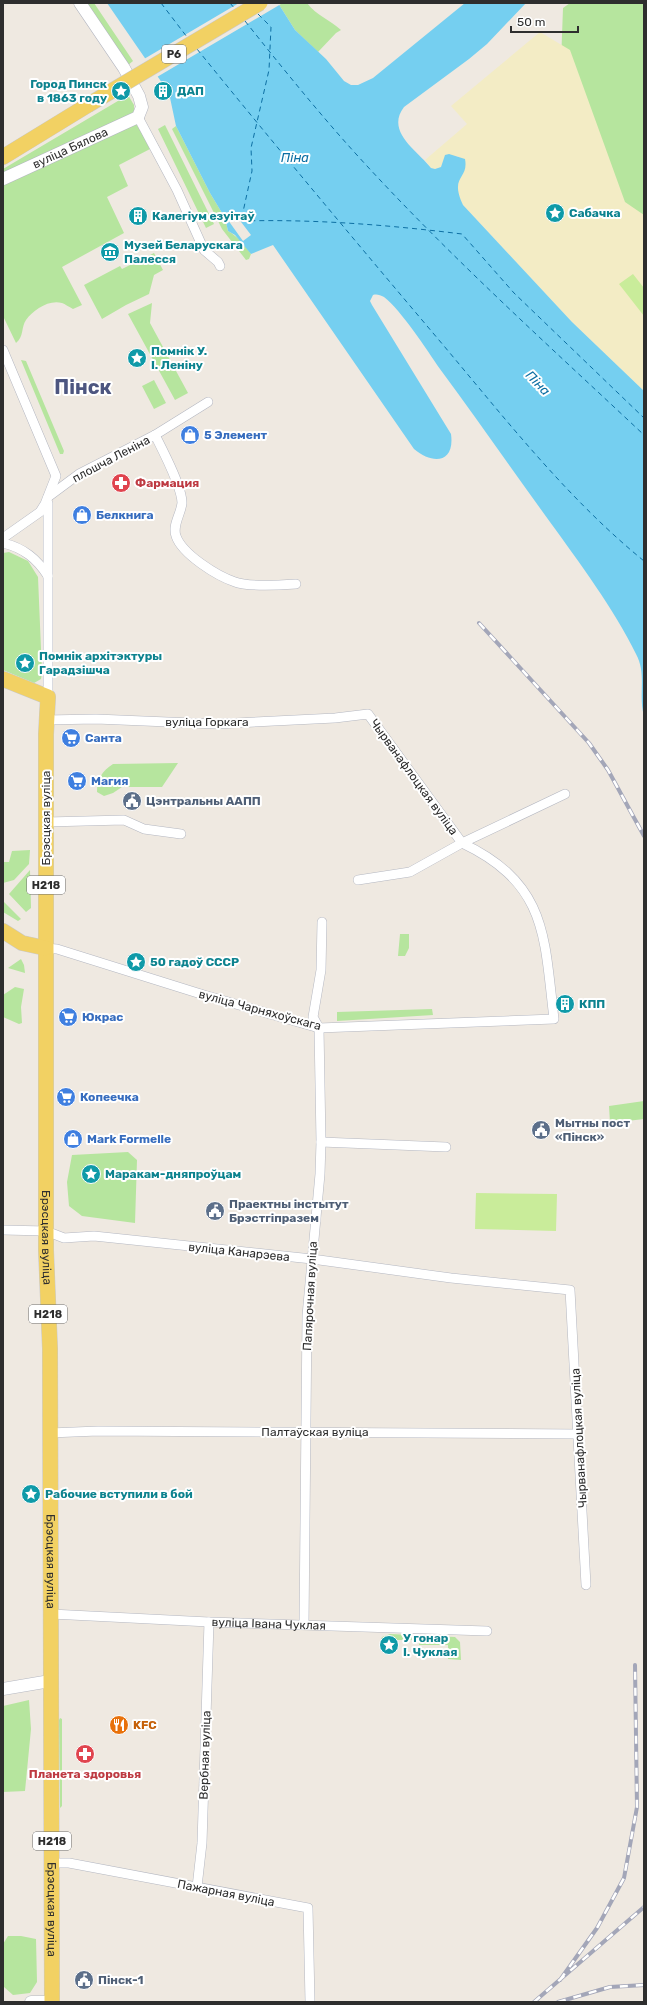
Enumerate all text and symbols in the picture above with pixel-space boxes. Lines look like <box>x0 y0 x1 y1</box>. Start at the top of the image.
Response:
scale bar <box>511 8 578 34</box>
text: 50 m <box>517 15 545 29</box>
road number: Р6 <box>162 45 186 63</box>
place label: Город Пинск в 1863 году <box>30 77 108 105</box>
place icon: Город Пинск в 1863 году <box>110 80 132 102</box>
building icon: ДАП <box>152 80 174 102</box>
place label: ДАП <box>177 84 204 98</box>
street label: вуліца Бялова <box>30 125 110 171</box>
water label: Піна <box>281 150 309 165</box>
place icon: Сабачка <box>544 202 566 224</box>
building icon: Калегіум езуітаў <box>127 205 149 227</box>
place label: Сабачка <box>569 206 621 220</box>
place label: Калегіум езуітаў <box>152 209 255 223</box>
place label: Музей Беларускага Палесся <box>124 238 243 266</box>
museum icon: Музей Беларускага Палесся <box>99 241 121 263</box>
place label: Помнік У. І. Леніну <box>151 344 207 372</box>
place icon: Помнік У. І. Леніну <box>126 347 148 369</box>
water label: Піна <box>523 368 553 399</box>
district label: Пінск <box>54 375 112 399</box>
shop icon: 5 Элемент <box>179 424 201 446</box>
place label: 5 Элемент <box>204 428 268 442</box>
street label: плошча Леніна <box>70 433 152 485</box>
pharmacy icon: Фармация <box>110 472 132 494</box>
place label: Фармация <box>135 476 199 490</box>
shop icon: Белкнига <box>71 504 93 526</box>
place label: Белкнига <box>96 508 154 522</box>
place label: Помнік архітэктуры Гарадзішча <box>39 649 162 677</box>
place icon: Помнік архітэктуры Гарадзішча <box>14 652 36 674</box>
street label: вуліца Горкага <box>165 715 249 729</box>
street label: Чырванафлоцкая вуліца <box>367 716 461 838</box>
supermarket icon: Санта <box>60 727 82 749</box>
place label: Санта <box>85 731 122 745</box>
supermarket icon: Магия <box>66 770 88 792</box>
street label: Брэсцкая вуліца <box>39 771 53 865</box>
place label: Магия <box>91 774 128 788</box>
public building icon: Цэнтральны ААПП <box>121 790 143 812</box>
place label: Цэнтральны ААПП <box>146 794 261 808</box>
road number: Н218 <box>27 876 65 894</box>
place icon: 50 гадоў СССР <box>125 951 147 973</box>
place label: 50 гадоў СССР <box>150 955 239 969</box>
street label: вуліца Чарняхоўскага <box>197 987 323 1033</box>
building icon: КПП <box>554 993 576 1015</box>
place label: КПП <box>579 997 605 1011</box>
supermarket icon: Юкрас <box>57 1006 79 1028</box>
place label: Юкрас <box>82 1010 123 1024</box>
supermarket icon: Копеечка <box>55 1086 77 1108</box>
place label: Копеечка <box>80 1090 139 1104</box>
place label: Мытны пост «Пінск» <box>555 1116 630 1144</box>
public building icon: Мытны пост «Пінск» <box>530 1119 552 1141</box>
shop icon: Mark Formelle <box>62 1128 84 1150</box>
place label: Mark Formelle <box>87 1132 171 1146</box>
place icon: Маракам-дняпроўцам <box>80 1163 102 1185</box>
place label: Маракам-дняпроўцам <box>105 1167 241 1181</box>
street label: Брэсцкая вуліца <box>39 1190 54 1285</box>
place label: Праектны інстытут Брэстгіпразем <box>229 1197 349 1225</box>
public building icon: Праектны інстытут Брэстгіпразем <box>204 1200 226 1222</box>
street label: вуліца Канарэева <box>188 1240 290 1264</box>
street label: Папярочная вуліца <box>300 1241 320 1351</box>
road number: Н218 <box>29 1305 67 1323</box>
street label: Чырванафлоцкая вуліца <box>568 1368 590 1508</box>
street label: Палтаўская вуліца <box>261 1425 369 1439</box>
place icon: Рабочие вступили в бой <box>20 1483 42 1505</box>
place label: Рабочие вступили в бой <box>45 1487 193 1501</box>
street label: Брэсцкая вуліца <box>44 1514 58 1609</box>
street label: вуліца Івана Чуклая <box>211 1615 326 1633</box>
place label: У гонар І. Чуклая <box>403 1631 457 1659</box>
place icon: У гонар І. Чуклая <box>378 1634 400 1656</box>
street label: Вербная вуліца <box>196 1710 214 1800</box>
restaurant icon: KFC <box>108 1714 130 1736</box>
place label: KFC <box>133 1718 157 1732</box>
pharmacy icon: Планета здоровья <box>74 1743 96 1765</box>
place label: Планета здоровья <box>29 1767 141 1781</box>
road number: Н218 <box>33 1832 71 1850</box>
street label: Брэсцкая вуліца <box>45 1862 59 1957</box>
street label: Пажарная вуліца <box>176 1877 276 1909</box>
public building icon: Пінск-1 <box>73 1969 95 1991</box>
place label: Пінск-1 <box>98 1973 143 1987</box>

